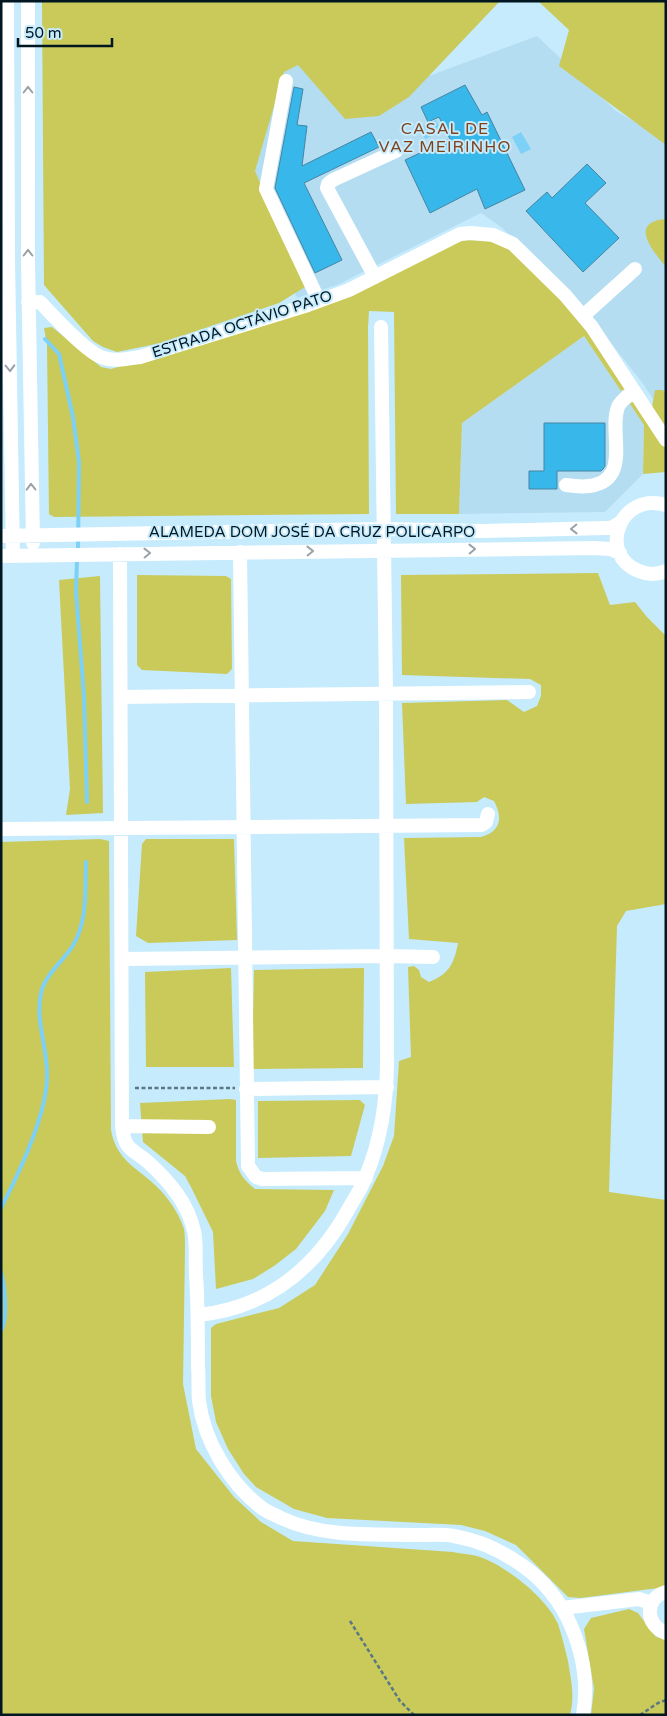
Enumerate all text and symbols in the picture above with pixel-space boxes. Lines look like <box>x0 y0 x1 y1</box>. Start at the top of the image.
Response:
scale bar <box>18 15 111 47</box>
text: 50 m <box>25 24 62 42</box>
one-way arrow <box>23 86 33 94</box>
district label: CASAL DE VAZ MEIRINHO <box>379 119 511 157</box>
one-way arrow <box>23 249 33 256</box>
street label: ESTRADA OCTÁVIO PATO <box>150 286 334 362</box>
one-way arrow <box>5 364 16 372</box>
one-way arrow <box>26 482 36 490</box>
street label: ALAMEDA DOM JOSÉ DA CRUZ POLICARPO <box>149 523 475 541</box>
one-way arrow <box>570 524 578 534</box>
one-way arrow <box>469 544 477 554</box>
one-way arrow <box>306 546 314 556</box>
one-way arrow <box>144 548 152 559</box>

